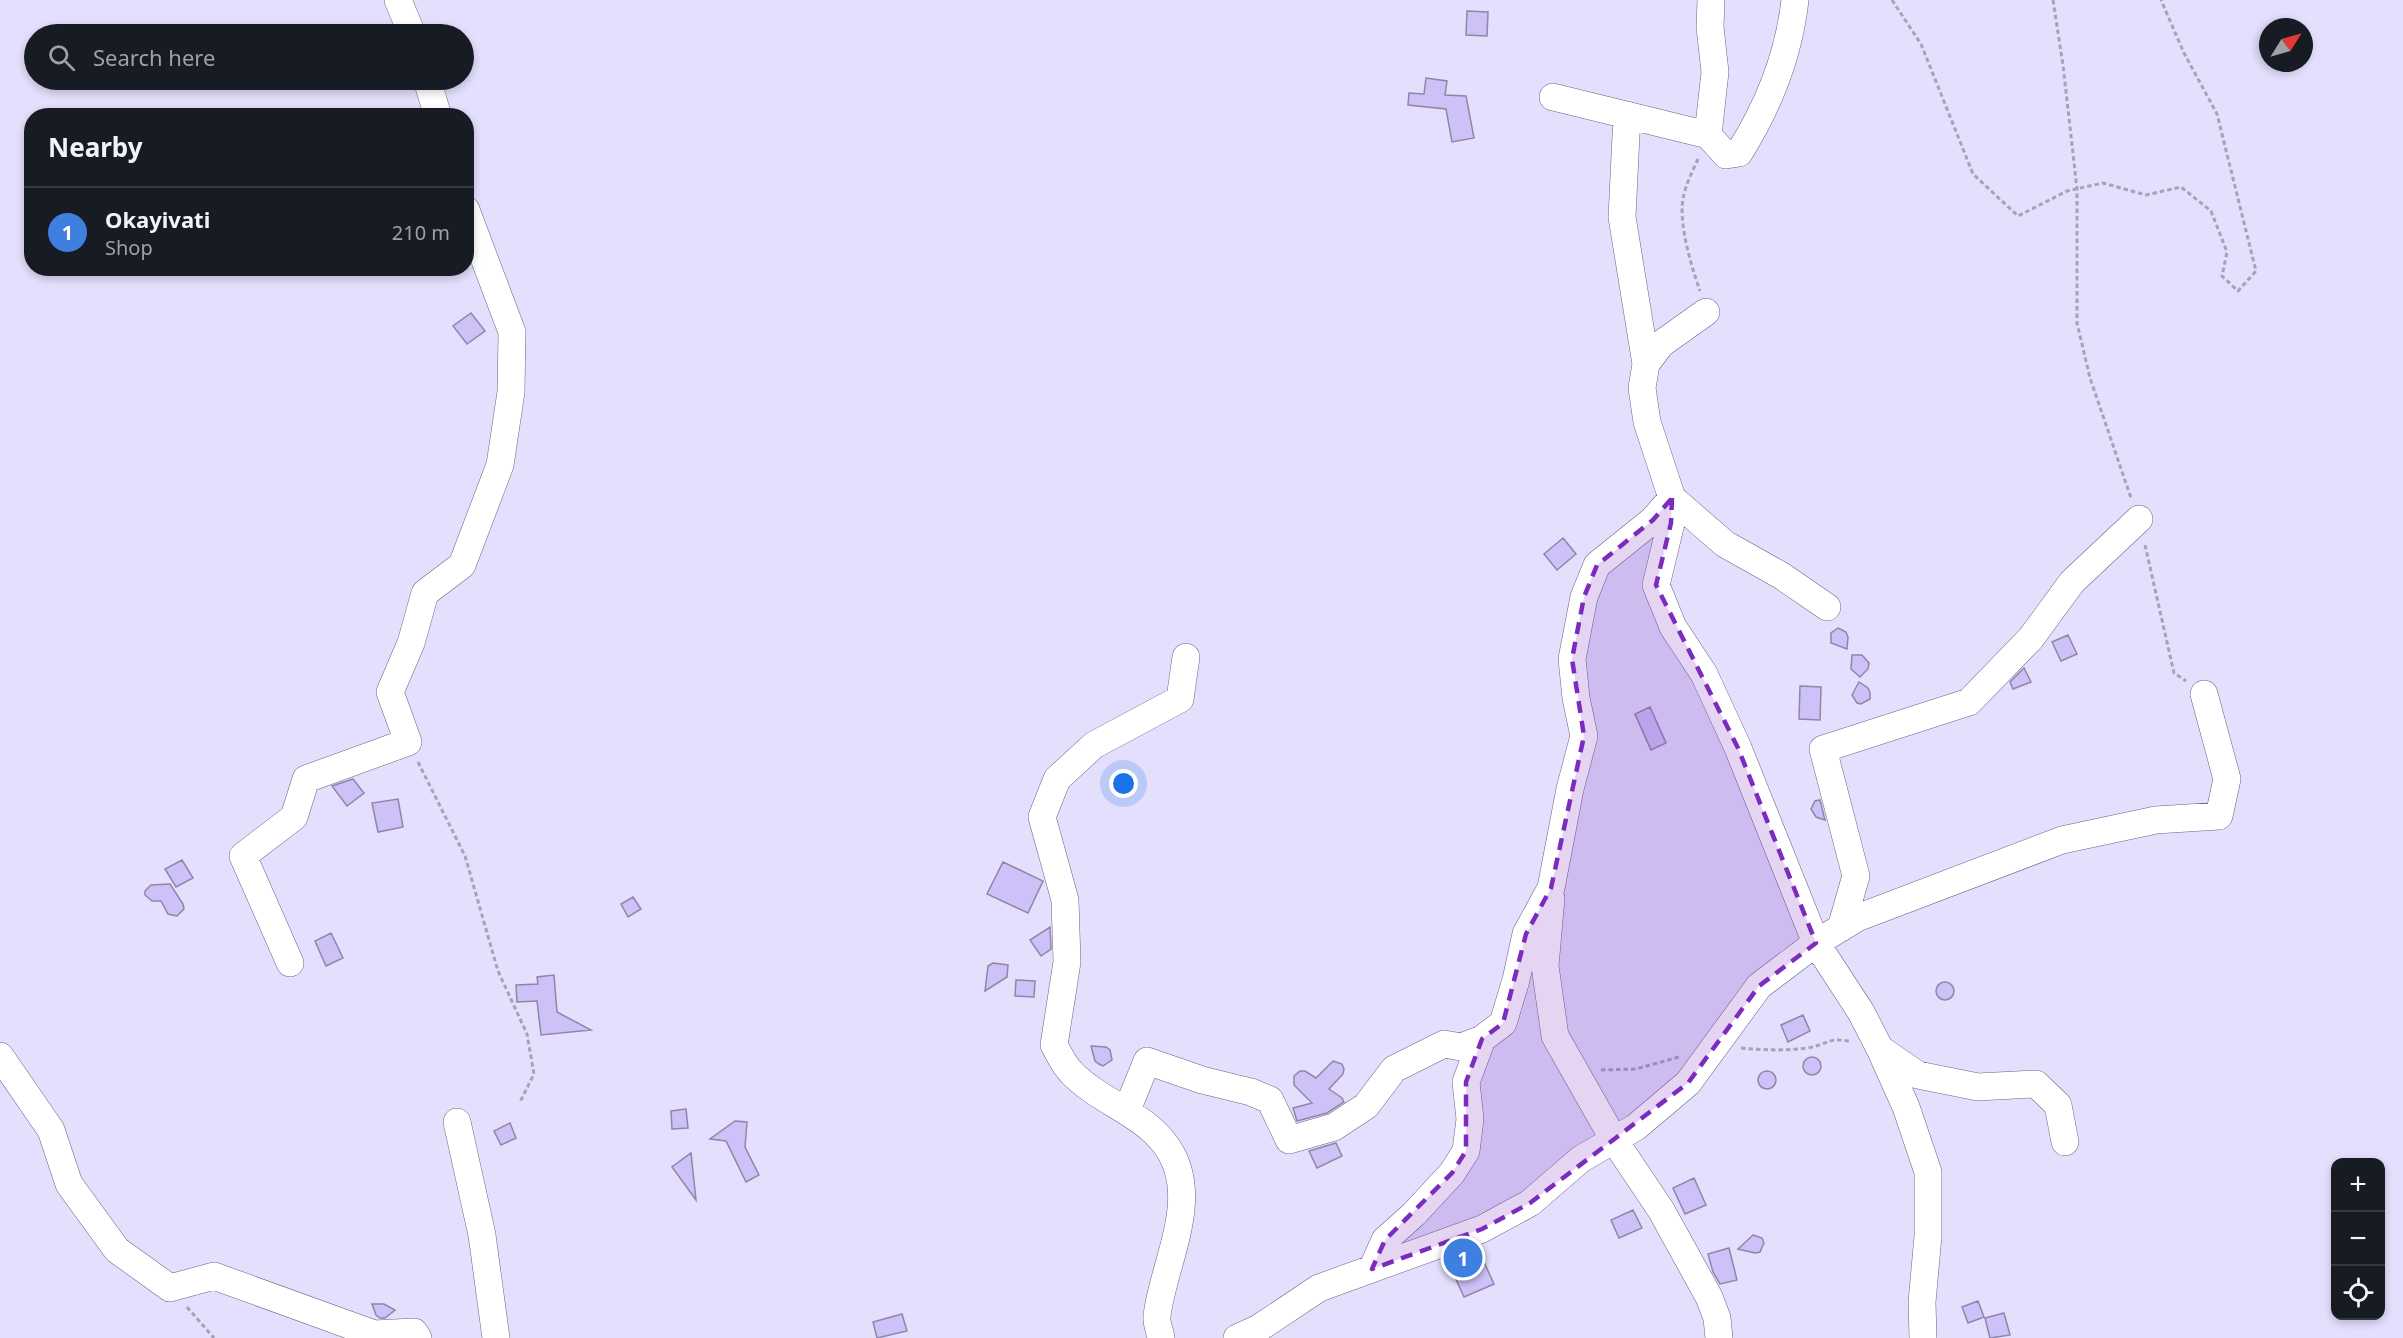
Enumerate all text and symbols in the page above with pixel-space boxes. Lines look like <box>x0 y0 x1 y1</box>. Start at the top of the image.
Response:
north arrow <box>2259 18 2313 72</box>
search box <box>24 24 474 90</box>
icon: search <box>45 41 78 74</box>
text: Search here <box>93 42 215 72</box>
text: Nearby <box>48 129 143 165</box>
text: Okayivati <box>105 204 210 234</box>
text: 1 <box>62 219 73 246</box>
text: 210 m <box>392 219 450 246</box>
text: Shop <box>105 234 153 261</box>
your location <box>1109 769 1138 798</box>
map controls <box>2331 1158 2385 1320</box>
button: + <box>2331 1158 2385 1212</box>
button: − <box>2331 1212 2385 1266</box>
pin: 1 <box>1444 1236 1482 1280</box>
button: locate <box>2331 1266 2385 1320</box>

